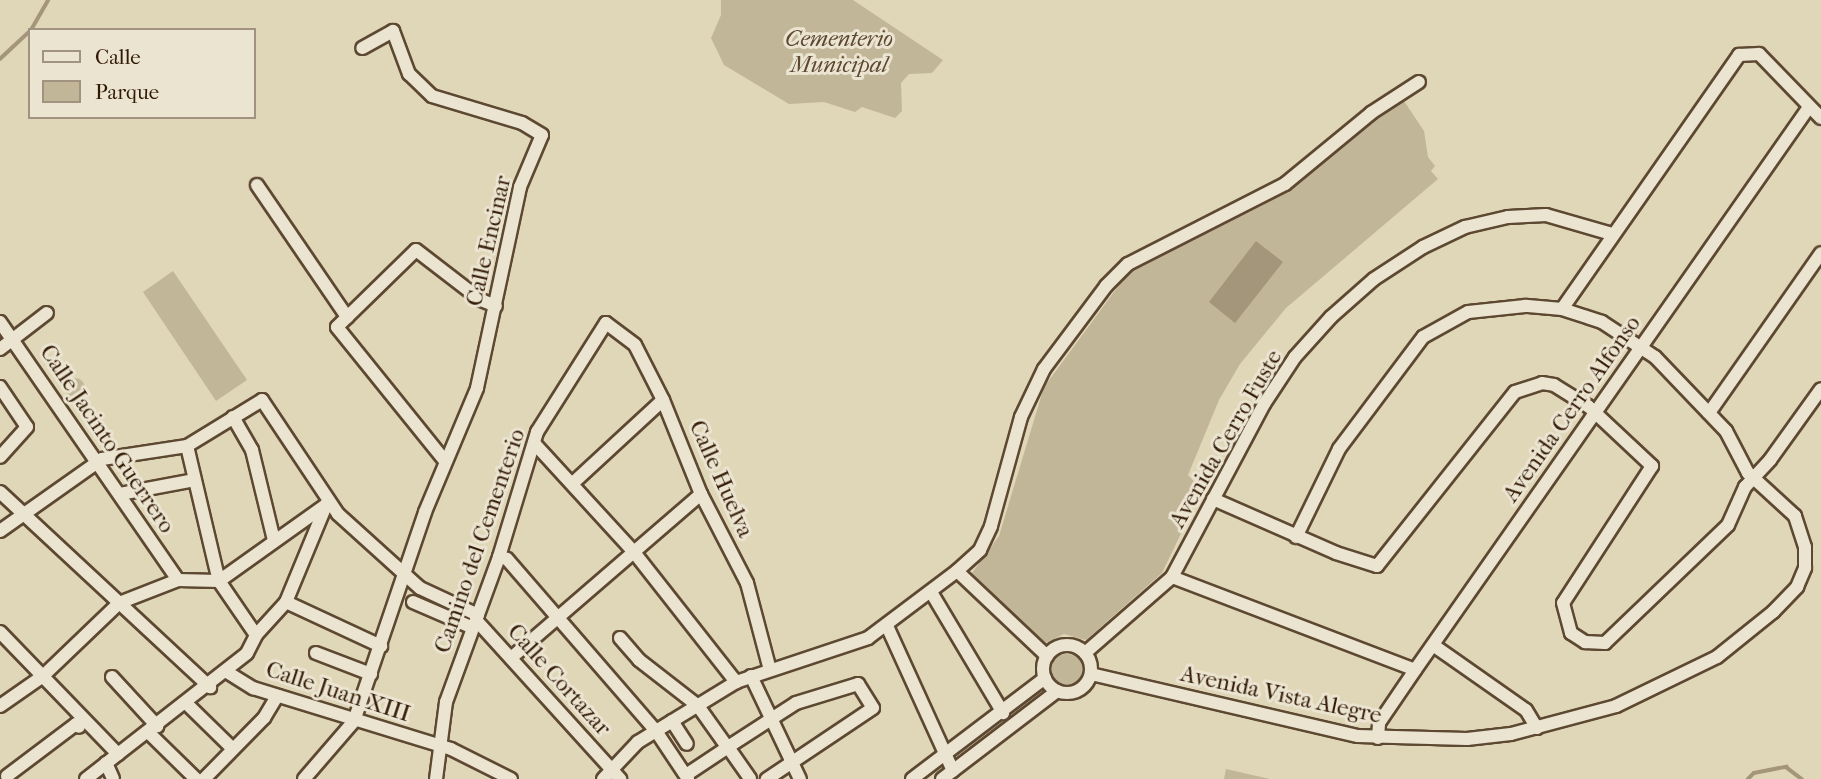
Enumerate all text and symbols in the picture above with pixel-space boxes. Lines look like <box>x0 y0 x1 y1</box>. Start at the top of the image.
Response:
park label: Cementerio Municipal <box>785 25 893 79</box>
legend <box>28 28 256 119</box>
text: Calle <box>95 45 141 69</box>
text: Parque <box>95 80 159 104</box>
street label: Calle Encinar <box>461 173 517 309</box>
street label: Avenida Cerro Alfonso <box>1497 310 1647 508</box>
street label: Calle Jacinto Guerrero <box>34 340 180 538</box>
street label: Avenida Cerro Fuste <box>1164 345 1288 533</box>
street label: Calle Huelva <box>683 416 759 542</box>
street label: Camino del Cementerio <box>429 425 531 657</box>
street label: Calle Cortazar <box>501 618 617 742</box>
street label: Calle Juan XIII <box>262 656 414 728</box>
street label: Avenida Vista Alegre <box>1178 660 1384 730</box>

